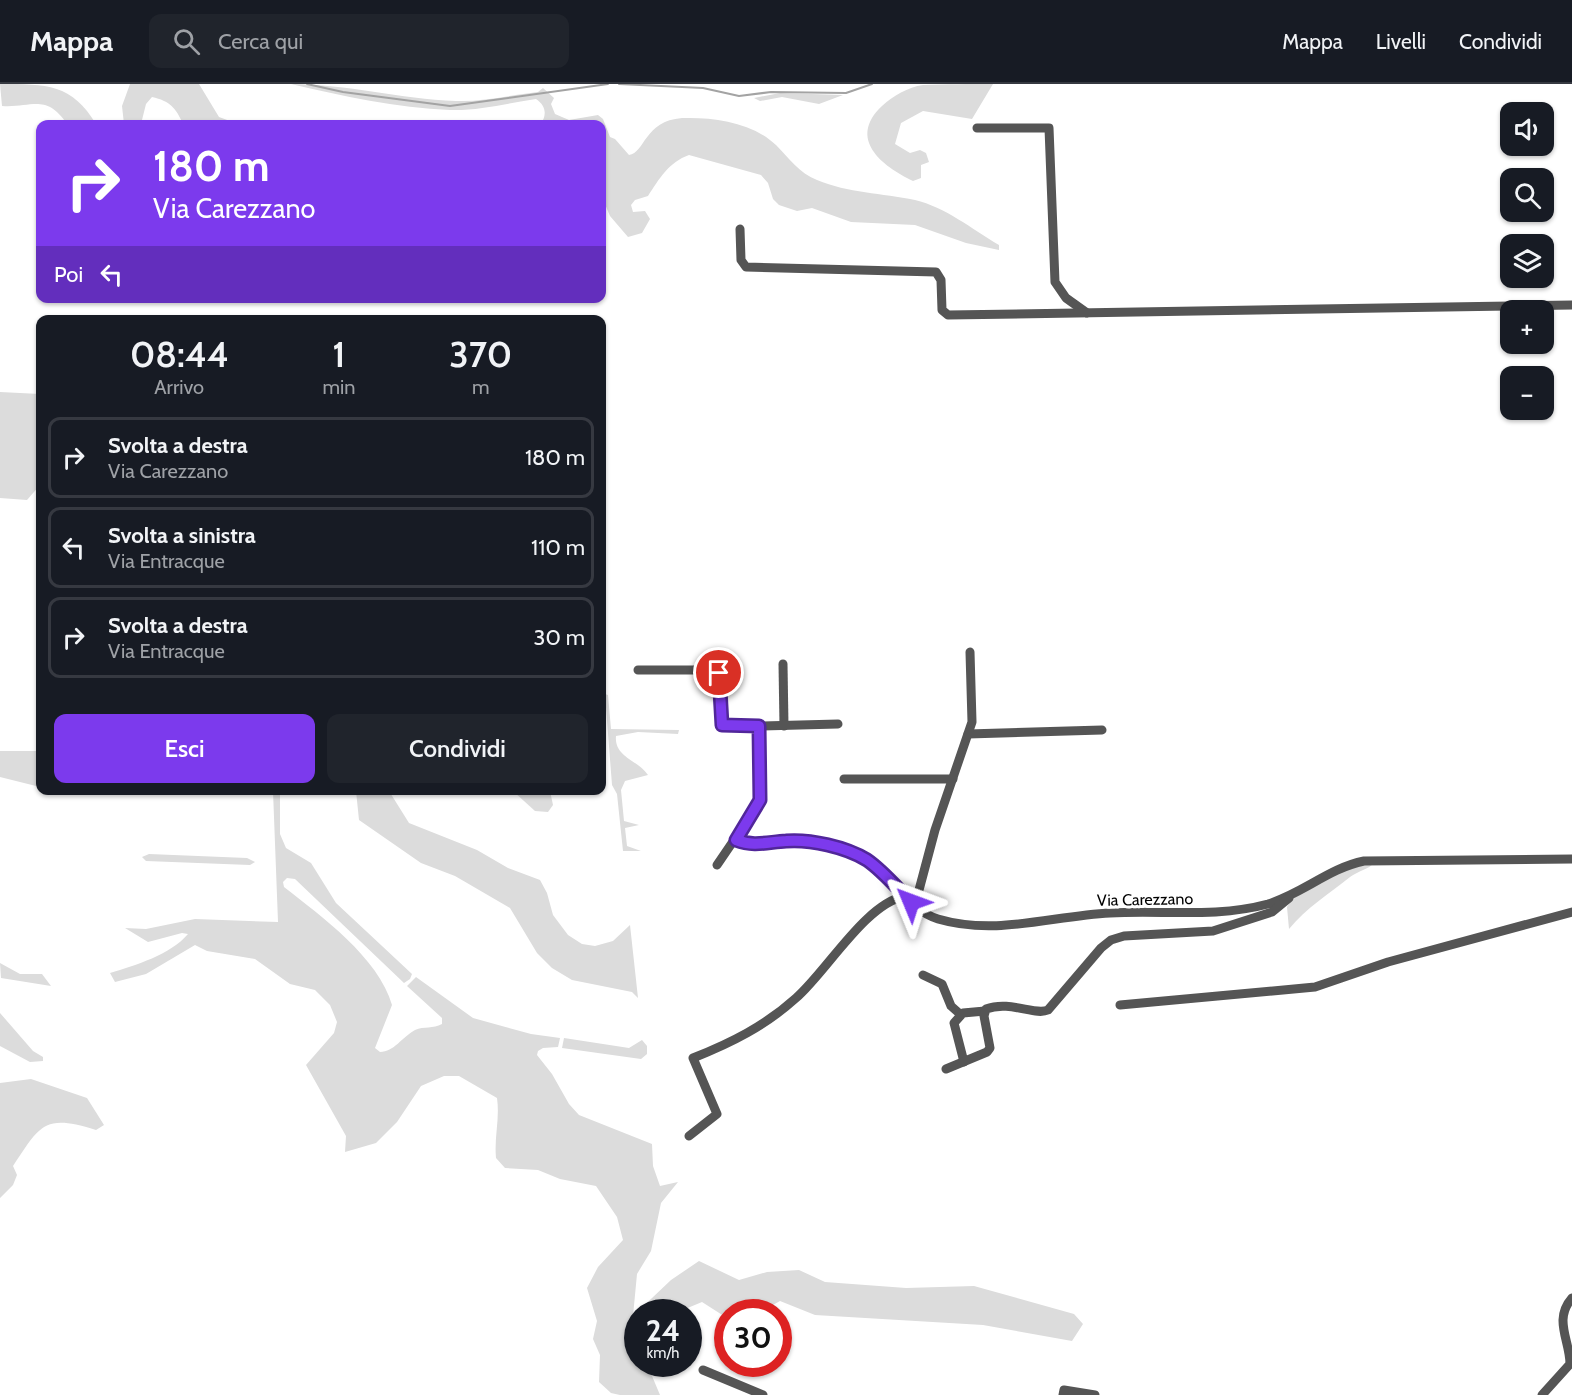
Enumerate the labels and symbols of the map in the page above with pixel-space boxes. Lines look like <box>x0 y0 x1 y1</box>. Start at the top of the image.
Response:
pin <box>693 647 744 698</box>
position arrow <box>879 870 943 934</box>
street label: Via Carezzano <box>1097 889 1193 910</box>
speed limit sign: 30 <box>714 1299 792 1377</box>

